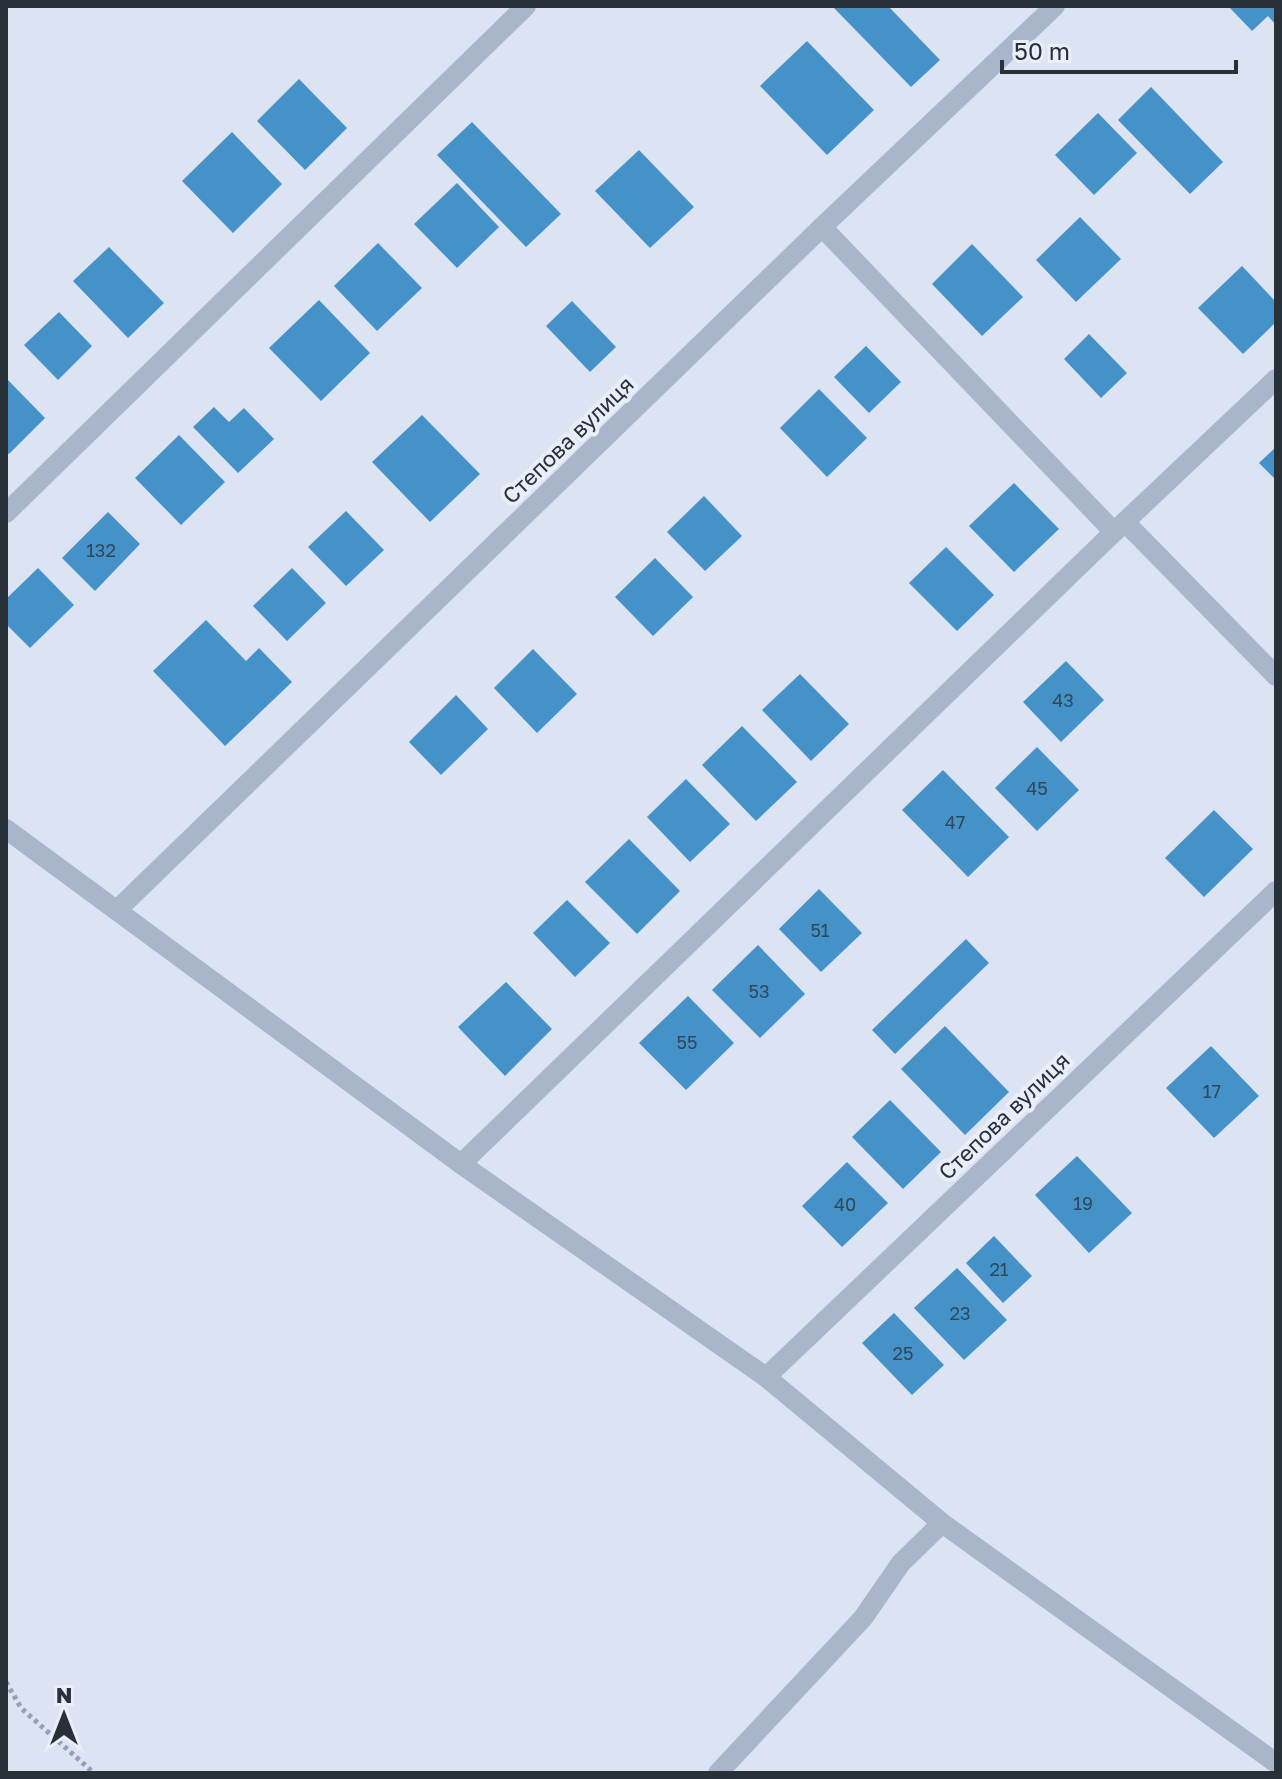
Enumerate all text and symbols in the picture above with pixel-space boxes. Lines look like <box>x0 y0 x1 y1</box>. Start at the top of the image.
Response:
scale bar <box>1002 24 1236 74</box>
text: 50 m <box>1014 36 1070 65</box>
street label: Степова вулиця <box>497 370 639 509</box>
house number: 132 <box>86 539 116 561</box>
house number: 43 <box>1052 689 1074 711</box>
house number: 45 <box>1026 777 1048 799</box>
house number: 47 <box>945 811 965 833</box>
house number: 51 <box>810 919 830 941</box>
house number: 53 <box>749 980 769 1002</box>
house number: 55 <box>677 1031 697 1053</box>
street label: Степова вулиця <box>933 1046 1075 1185</box>
house number: 17 <box>1203 1080 1221 1102</box>
house number: 19 <box>1073 1192 1093 1214</box>
house number: 40 <box>834 1193 856 1215</box>
house number: 21 <box>989 1258 1009 1280</box>
house number: 23 <box>950 1302 970 1324</box>
house number: 25 <box>893 1342 913 1364</box>
north arrow <box>24 1675 104 1755</box>
text: N <box>56 1681 72 1708</box>

